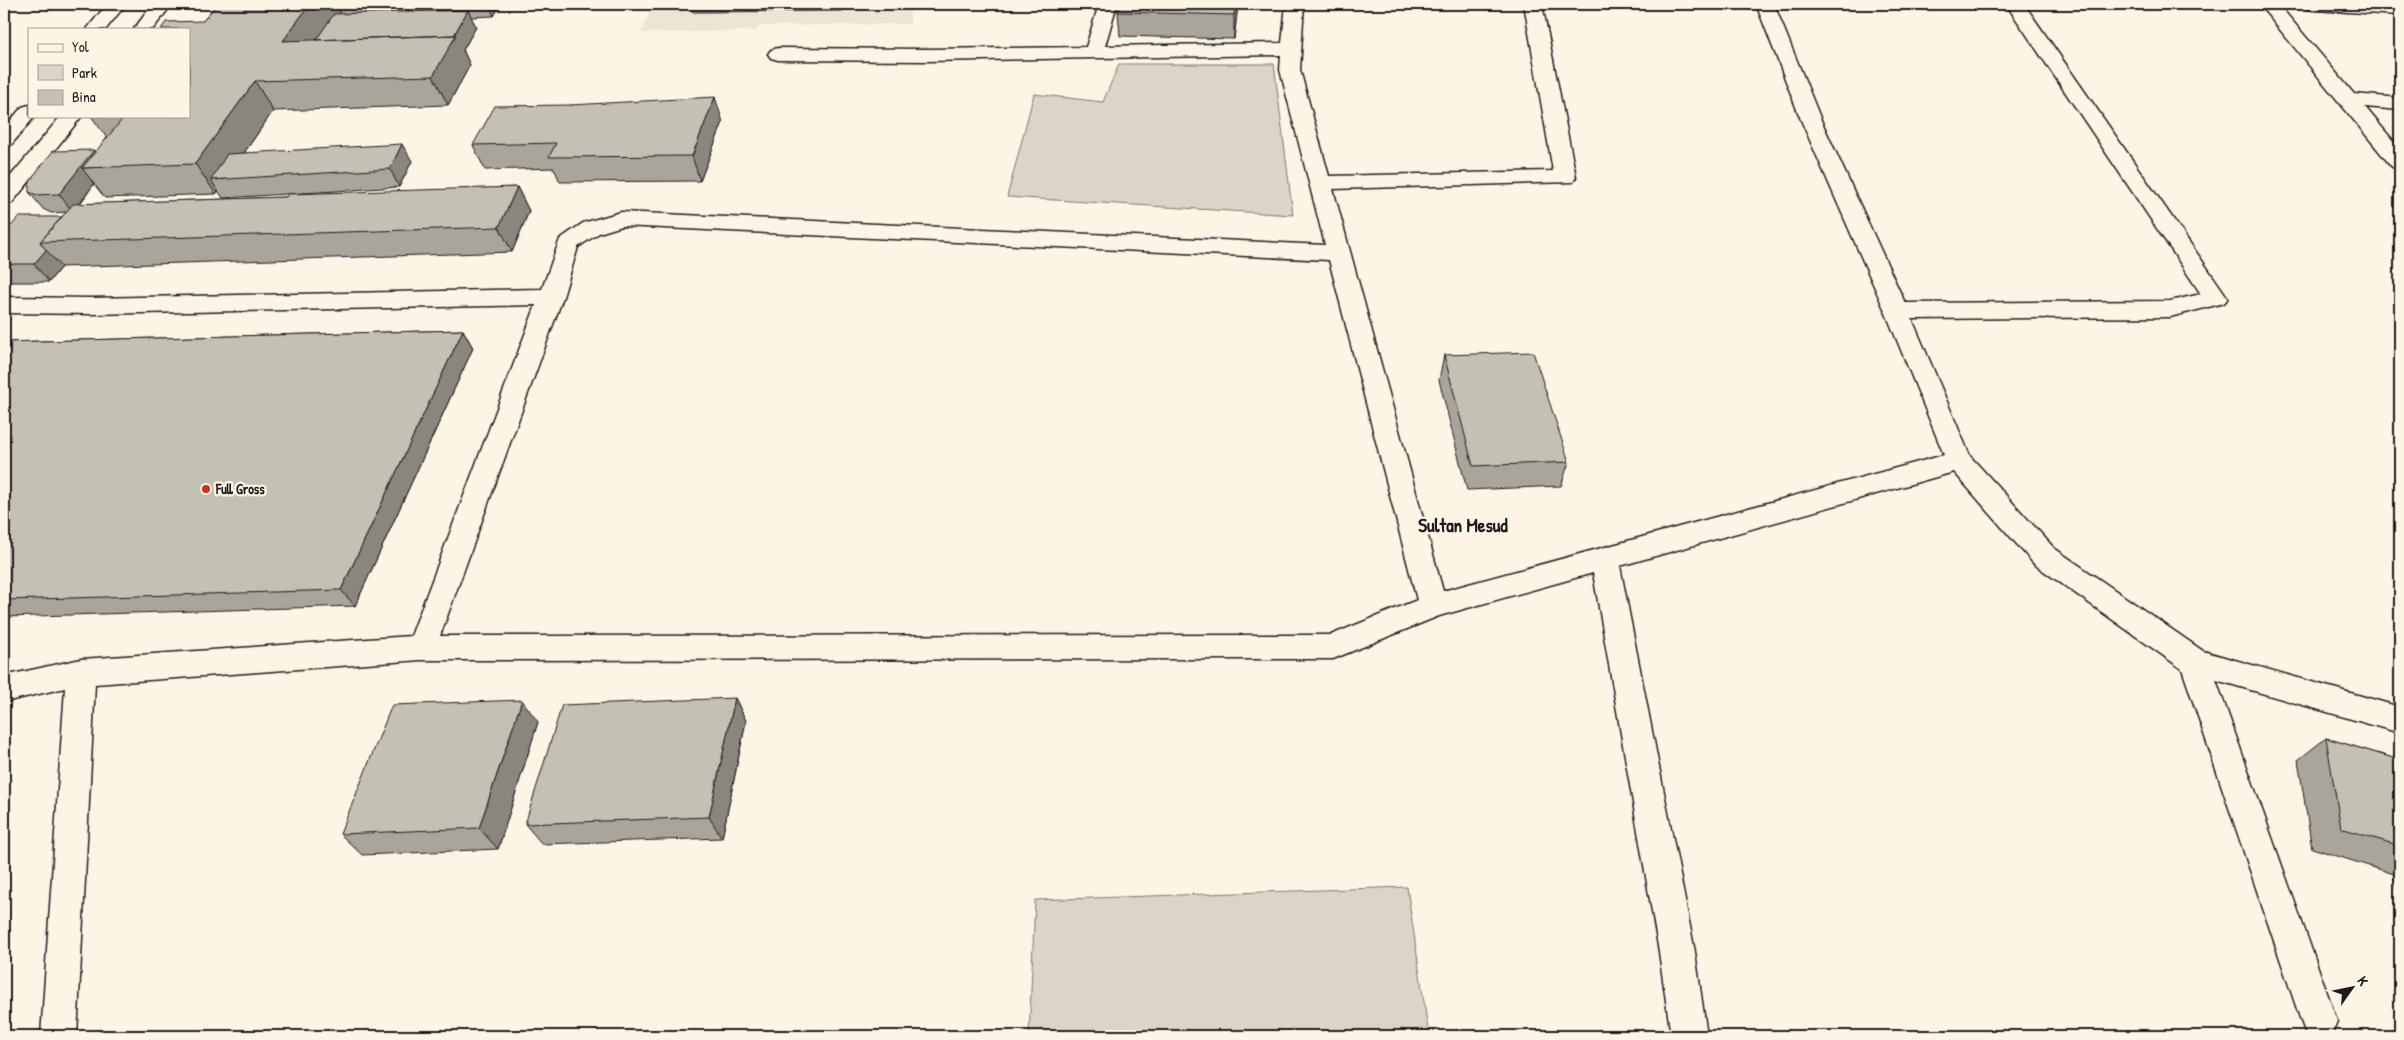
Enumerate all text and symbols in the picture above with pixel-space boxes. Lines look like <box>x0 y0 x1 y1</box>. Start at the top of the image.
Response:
legend <box>28 28 190 118</box>
text: Yol <box>72 36 89 57</box>
text: Park <box>72 62 97 83</box>
text: Bina <box>72 86 96 107</box>
place label: Full Gross <box>215 479 265 498</box>
marker: Full Gross <box>200 483 212 495</box>
district label: Sultan Mesud <box>1418 512 1508 538</box>
north arrow <box>2326 962 2376 1012</box>
text: K <box>2353 972 2374 989</box>

